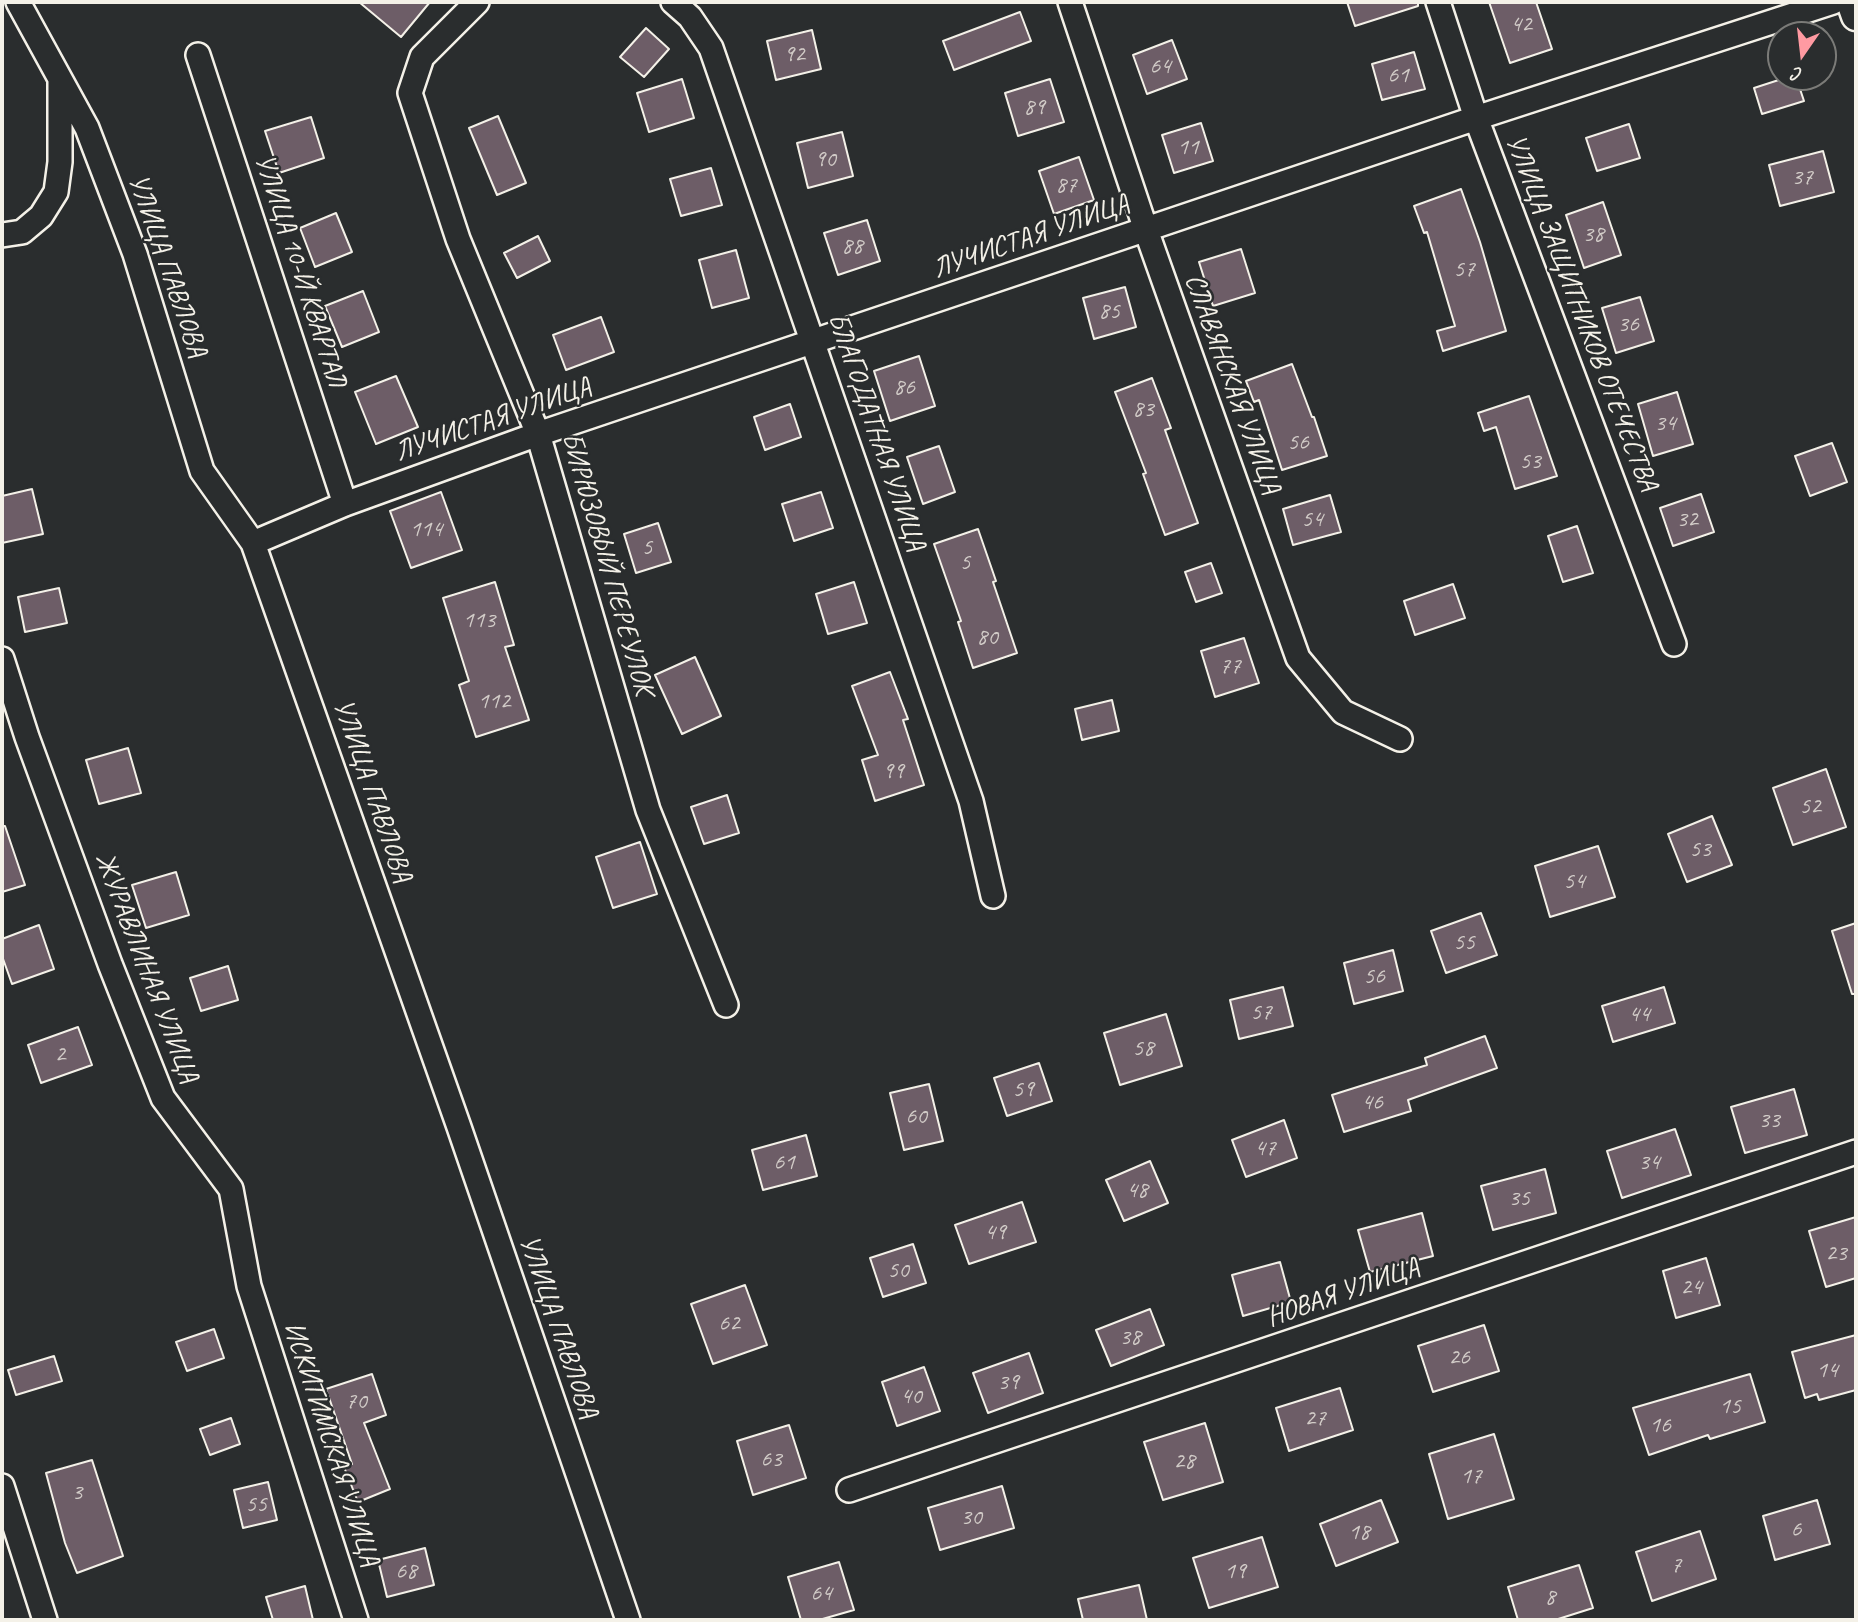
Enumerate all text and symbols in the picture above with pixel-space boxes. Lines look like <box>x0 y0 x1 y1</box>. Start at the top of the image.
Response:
house number: 42 <box>1510 11 1532 39</box>
north arrow <box>1767 21 1837 91</box>
house number: 92 <box>783 41 805 69</box>
house number: 64 <box>1149 53 1171 81</box>
house number: 61 <box>1387 62 1409 90</box>
text: С <box>1790 62 1805 87</box>
house number: 89 <box>1023 94 1045 122</box>
street label: УЛИЦА ЗАЩИТНИКОВ ОТЕЧЕСТВА <box>1497 130 1665 496</box>
house number: 11 <box>1177 134 1199 162</box>
house number: 90 <box>814 146 836 174</box>
street label: УЛИЦА 10-Й КВАРТАЛ <box>246 150 354 392</box>
house number: 37 <box>1791 164 1813 192</box>
street label: УЛИЦА ПАВЛОВА <box>120 170 214 362</box>
house number: 87 <box>1055 172 1077 200</box>
street label: ЛУЧИСТАЯ УЛИЦА <box>928 188 1134 286</box>
house number: 38 <box>1582 221 1604 249</box>
house number: 88 <box>841 233 863 261</box>
house number: 57 <box>1453 256 1475 284</box>
street label: СЛАВЯНСКАЯ УЛИЦА <box>1177 269 1287 499</box>
house number: 85 <box>1098 298 1120 326</box>
street label: БЛАГОДАТНАЯ УЛИЦА <box>820 309 932 555</box>
house number: 36 <box>1617 311 1639 339</box>
street label: ЛУЧИСТАЯ УЛИЦА <box>390 371 596 469</box>
house number: 86 <box>893 374 915 402</box>
house number: 83 <box>1132 396 1154 424</box>
house number: 34 <box>1654 410 1676 438</box>
street label: БИРЮЗОВЫЙ ПЕРЕУЛОК <box>553 429 661 699</box>
house number: 56 <box>1287 429 1309 457</box>
house number: 53 <box>1519 448 1541 476</box>
house number: 54 <box>1301 506 1323 534</box>
house number: 32 <box>1676 506 1698 534</box>
house number: 114 <box>410 516 442 544</box>
house number: 5 <box>642 534 652 562</box>
house number: 5 <box>960 549 970 577</box>
house number: 113 <box>463 607 495 635</box>
house number: 80 <box>976 624 998 652</box>
house number: 77 <box>1219 653 1241 681</box>
house number: 112 <box>478 688 510 716</box>
street label: УЛИЦА ПАВЛОВА <box>325 695 419 887</box>
house number: 99 <box>882 758 904 786</box>
house number: 52 <box>1799 793 1821 821</box>
house number: 53 <box>1689 836 1711 864</box>
street label: ЖУРАВЛИНАЯ УЛИЦА <box>87 848 205 1088</box>
house number: 54 <box>1563 868 1585 896</box>
house number: 55 <box>1453 929 1475 957</box>
house number: 56 <box>1363 963 1385 991</box>
house number: 57 <box>1250 999 1272 1027</box>
house number: 44 <box>1628 1001 1650 1029</box>
house number: 58 <box>1132 1035 1154 1063</box>
house number: 2 <box>55 1041 65 1069</box>
house number: 59 <box>1012 1076 1034 1104</box>
house number: 46 <box>1361 1089 1383 1117</box>
house number: 60 <box>905 1103 927 1131</box>
house number: 33 <box>1758 1107 1780 1135</box>
house number: 47 <box>1254 1135 1276 1163</box>
house number: 61 <box>773 1149 795 1177</box>
house number: 34 <box>1638 1149 1660 1177</box>
house number: 48 <box>1126 1177 1148 1205</box>
house number: 35 <box>1508 1185 1530 1213</box>
house number: 49 <box>984 1219 1006 1247</box>
street label: УЛИЦА ПАВЛОВА <box>511 1231 605 1423</box>
house number: 23 <box>1825 1240 1847 1268</box>
street label: НОВАЯ УЛИЦА <box>1262 1251 1424 1335</box>
house number: 50 <box>887 1257 909 1285</box>
house number: 24 <box>1680 1274 1702 1302</box>
house number: 62 <box>718 1310 740 1338</box>
street label: ИСКИТИМСКАЯ УЛИЦА <box>276 1318 386 1570</box>
house number: 38 <box>1119 1324 1141 1352</box>
house number: 26 <box>1448 1344 1470 1372</box>
house number: 14 <box>1816 1357 1838 1385</box>
house number: 39 <box>997 1369 1019 1397</box>
house number: 40 <box>900 1383 922 1411</box>
house number: 70 <box>345 1388 367 1416</box>
house number: 15 <box>1719 1393 1741 1421</box>
house number: 27 <box>1304 1405 1326 1433</box>
house number: 16 <box>1649 1412 1671 1440</box>
house number: 63 <box>760 1446 782 1474</box>
house number: 28 <box>1173 1448 1195 1476</box>
house number: 17 <box>1460 1463 1482 1491</box>
house number: 3 <box>72 1479 82 1507</box>
house number: 55 <box>245 1491 267 1519</box>
house number: 30 <box>960 1504 982 1532</box>
house number: 6 <box>1791 1516 1801 1544</box>
house number: 18 <box>1348 1519 1370 1547</box>
house number: 7 <box>1671 1552 1681 1580</box>
house number: 68 <box>395 1558 417 1586</box>
house number: 19 <box>1224 1558 1246 1586</box>
house number: 64 <box>810 1580 832 1608</box>
house number: 8 <box>1545 1584 1555 1612</box>

